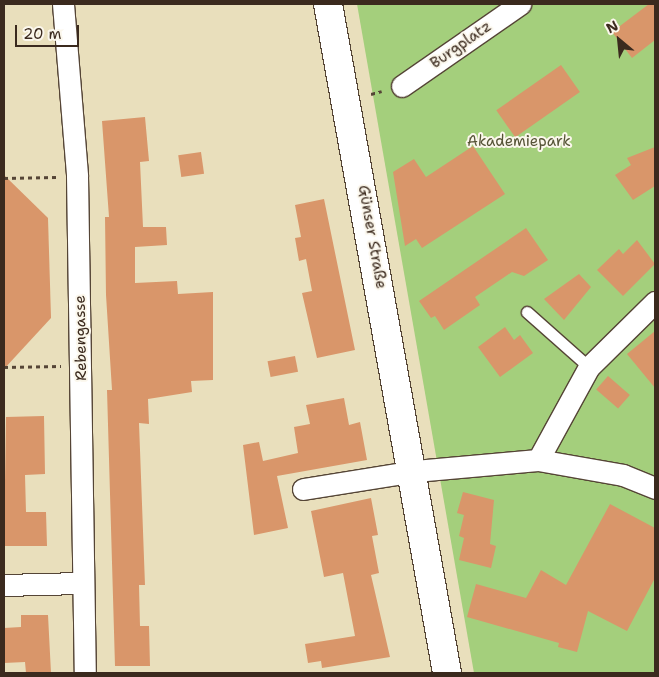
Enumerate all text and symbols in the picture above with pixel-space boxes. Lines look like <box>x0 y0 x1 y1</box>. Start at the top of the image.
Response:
scale bar <box>18 15 81 47</box>
north arrow <box>594 15 644 65</box>
text: N <box>603 16 621 37</box>
street label: Burgplatz <box>427 17 495 73</box>
text: 20 m <box>23 24 62 44</box>
park label: Akademiepark <box>467 133 571 151</box>
street label: Günser Straße <box>354 184 390 290</box>
street label: Rebengasse <box>71 295 91 381</box>

